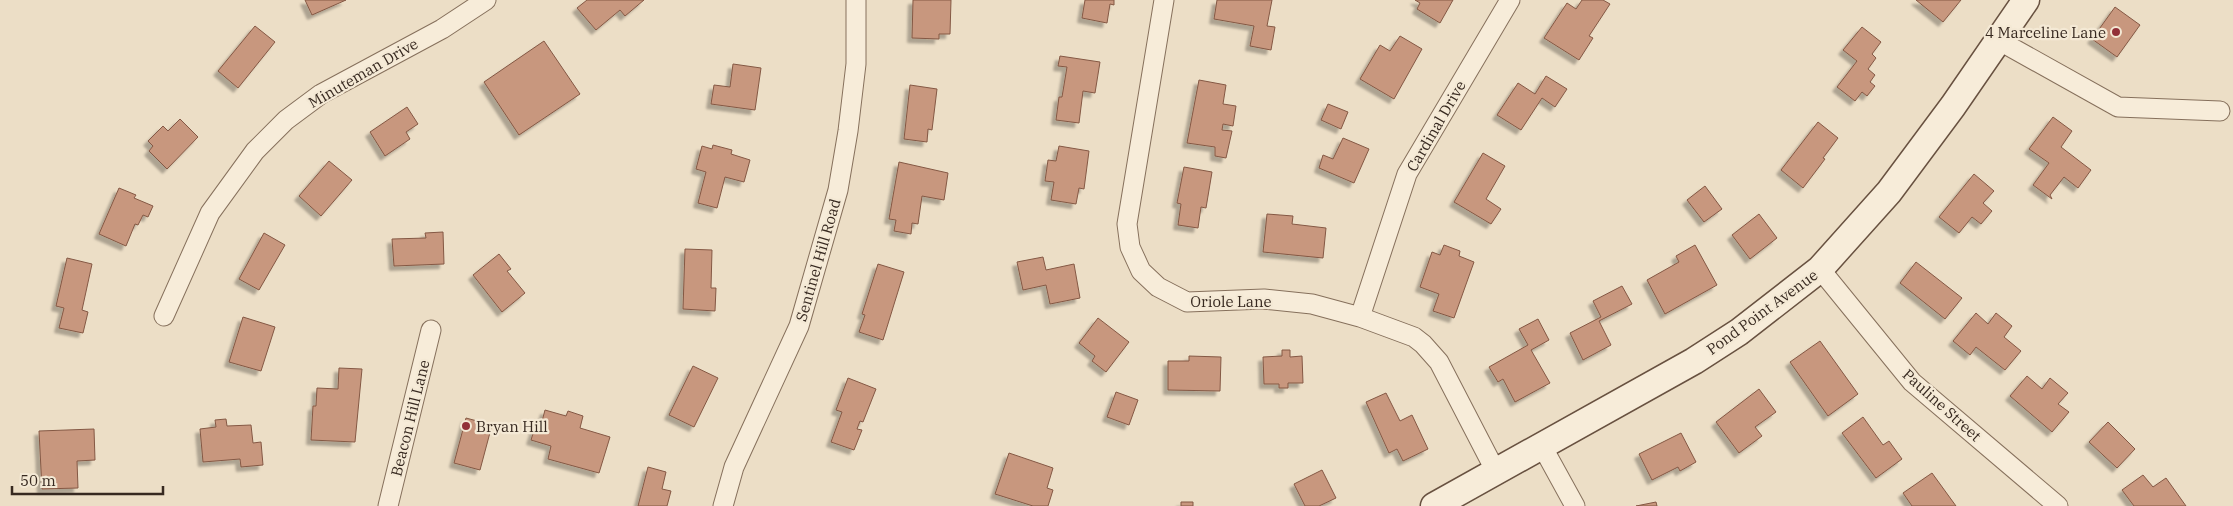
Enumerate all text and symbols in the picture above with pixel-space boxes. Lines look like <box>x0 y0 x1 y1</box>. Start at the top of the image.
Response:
place label: 4 Marceline Lane <box>1985 23 2106 42</box>
marker: 4 Marceline Lane <box>2110 26 2122 38</box>
street label: Minuteman Drive <box>305 34 421 112</box>
street label: Cardinal Drive <box>1402 77 1470 175</box>
street label: Sentinel Hill Road <box>791 196 845 324</box>
street label: Pond Point Avenue <box>1703 265 1821 359</box>
street label: Oriole Lane <box>1190 292 1272 311</box>
street label: Beacon Hill Lane <box>386 358 434 478</box>
street label: Pauline Street <box>1899 365 1985 445</box>
place label: Bryan Hill <box>476 417 548 436</box>
marker: Bryan Hill <box>460 420 472 432</box>
scale bar <box>12 464 164 496</box>
text: 50 m <box>20 471 56 490</box>

